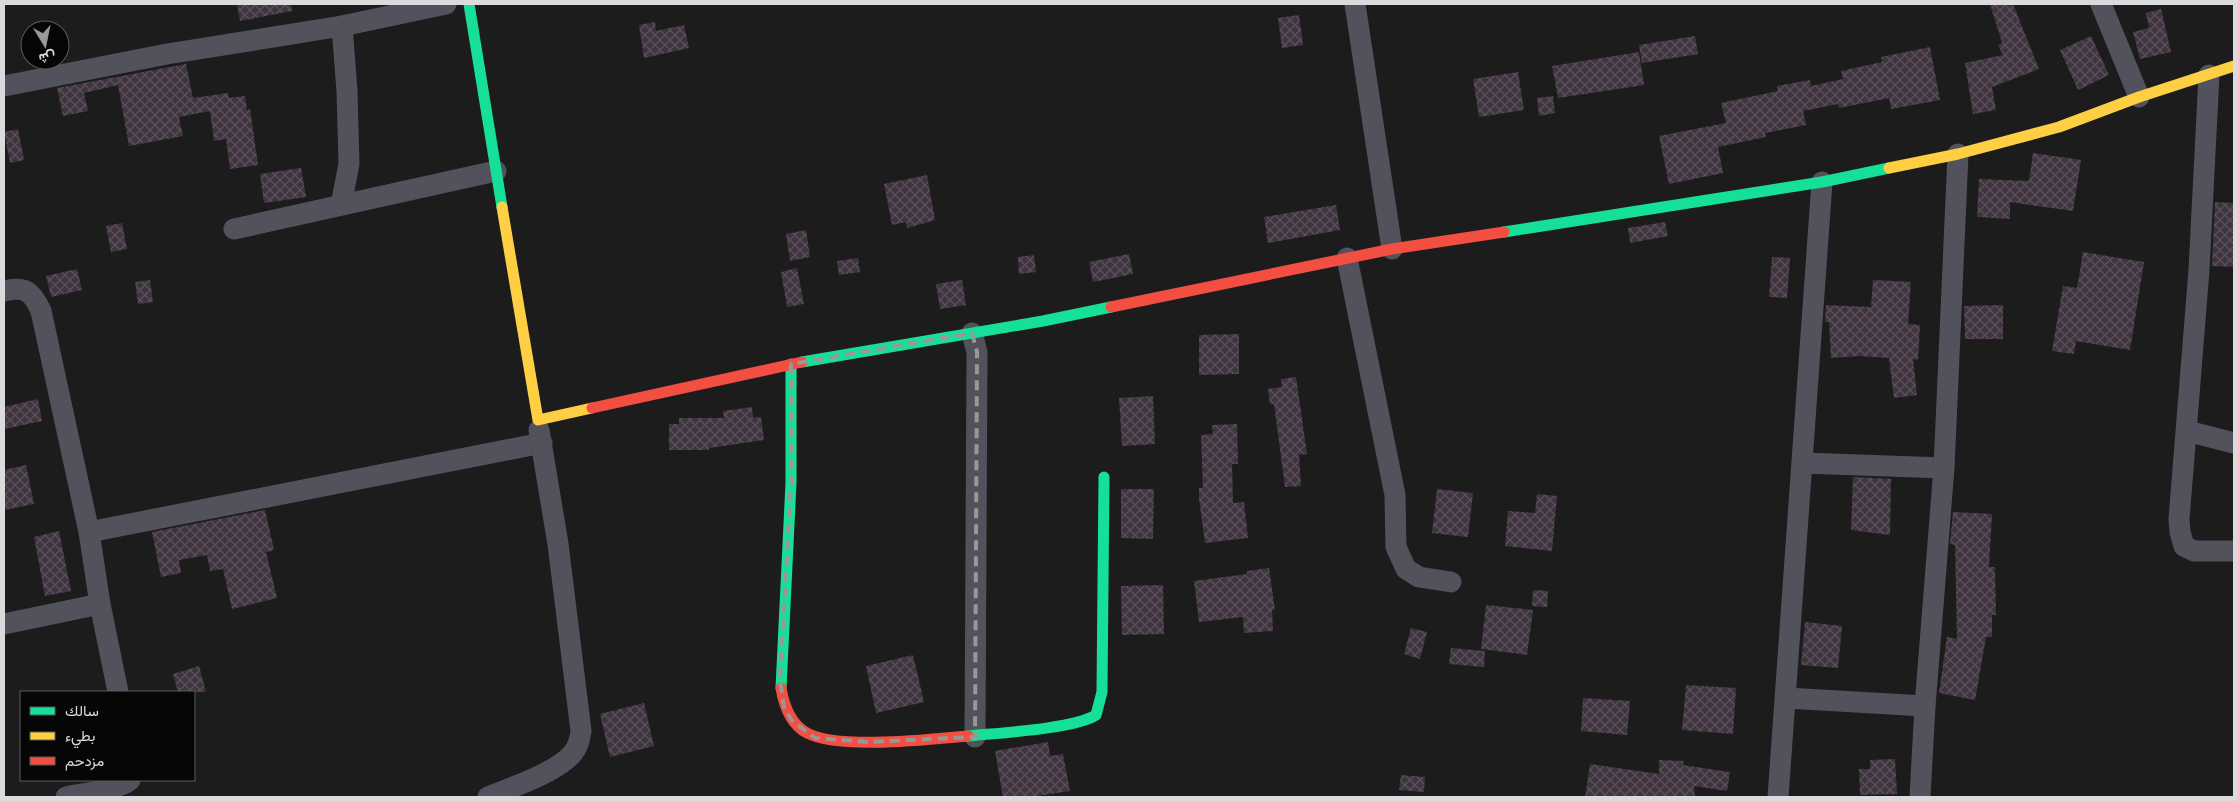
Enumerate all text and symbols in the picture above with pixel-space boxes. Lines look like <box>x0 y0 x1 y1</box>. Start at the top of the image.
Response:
north arrow <box>20 20 70 70</box>
text: ش <box>37 47 57 68</box>
legend <box>20 691 195 781</box>
text: سالك <box>65 702 99 720</box>
text: بطيء <box>65 727 95 749</box>
text: مزدحم <box>65 752 104 771</box>

